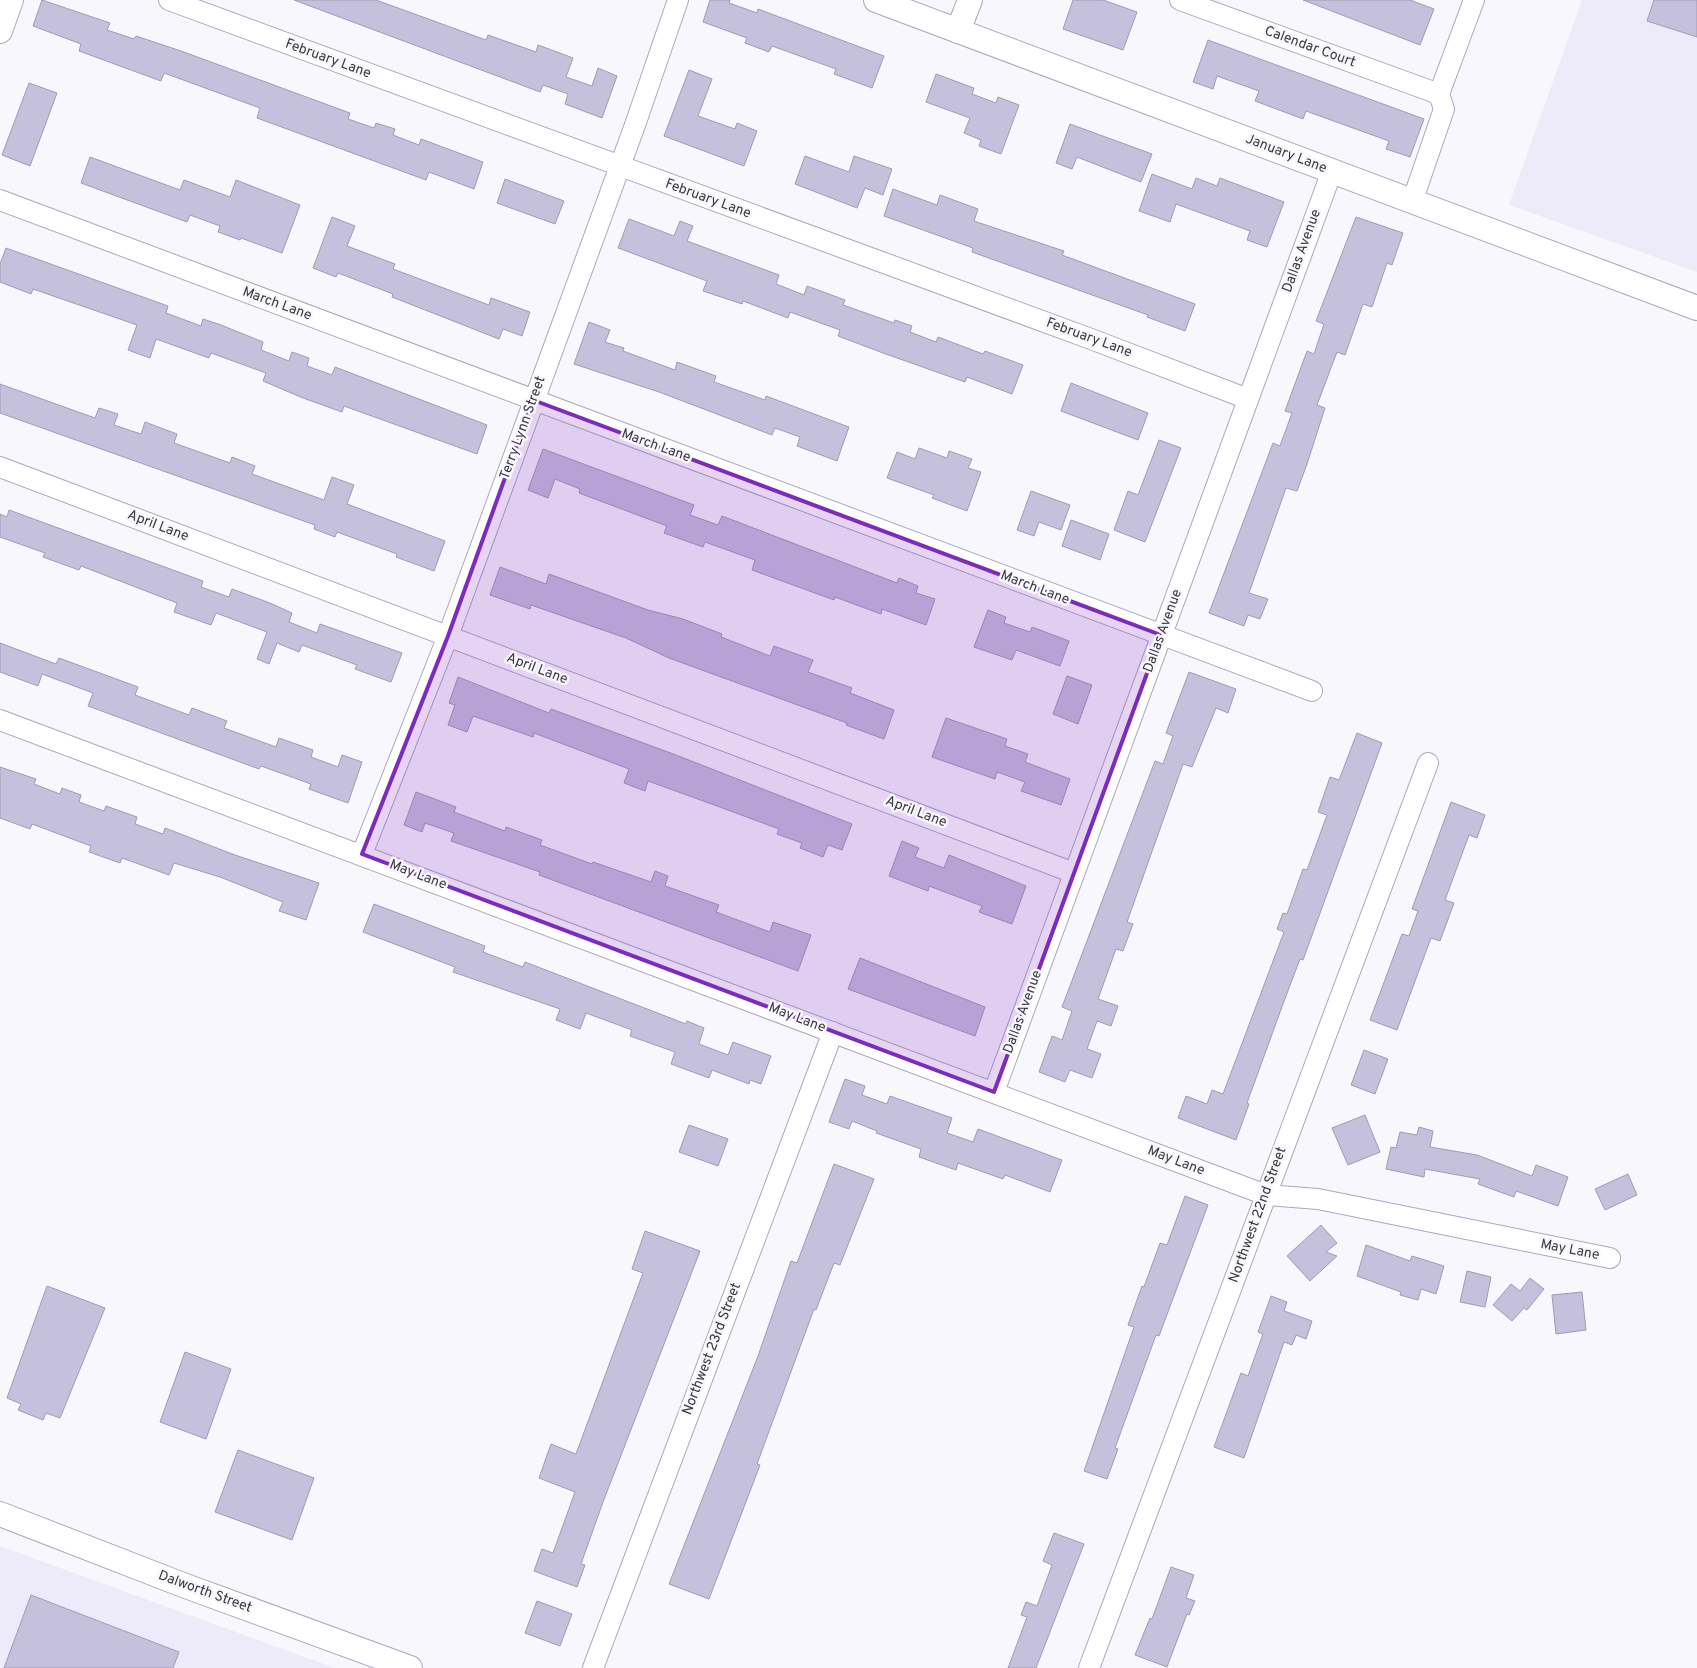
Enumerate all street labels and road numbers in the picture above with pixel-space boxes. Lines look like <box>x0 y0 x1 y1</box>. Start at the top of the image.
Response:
street label: Calendar Court <box>1262 23 1358 71</box>
street label: February Lane <box>283 36 373 82</box>
street label: January Lane <box>1243 131 1329 177</box>
street label: February Lane <box>663 176 753 222</box>
street label: Dallas Avenue <box>1279 207 1325 295</box>
street label: March Lane <box>240 284 314 324</box>
street label: February Lane <box>1044 315 1134 361</box>
street label: Terry Lynn Street <box>496 374 550 482</box>
street label: March Lane <box>619 426 693 466</box>
street label: April Lane <box>125 507 191 545</box>
street label: March Lane <box>998 567 1072 609</box>
street label: Dallas Avenue <box>1140 587 1186 675</box>
street label: April Lane <box>504 650 570 688</box>
street label: April Lane <box>883 793 949 831</box>
street label: May Lane <box>387 856 449 894</box>
street label: Dallas Avenue <box>1000 968 1046 1056</box>
street label: May Lane <box>766 999 828 1037</box>
street label: May Lane <box>1145 1142 1207 1180</box>
street label: Northwest 22nd Street <box>1226 1145 1290 1285</box>
street label: May Lane <box>1539 1236 1601 1264</box>
street label: Northwest 23rd Street <box>679 1281 745 1417</box>
street label: Dalworth Street <box>156 1567 254 1617</box>

